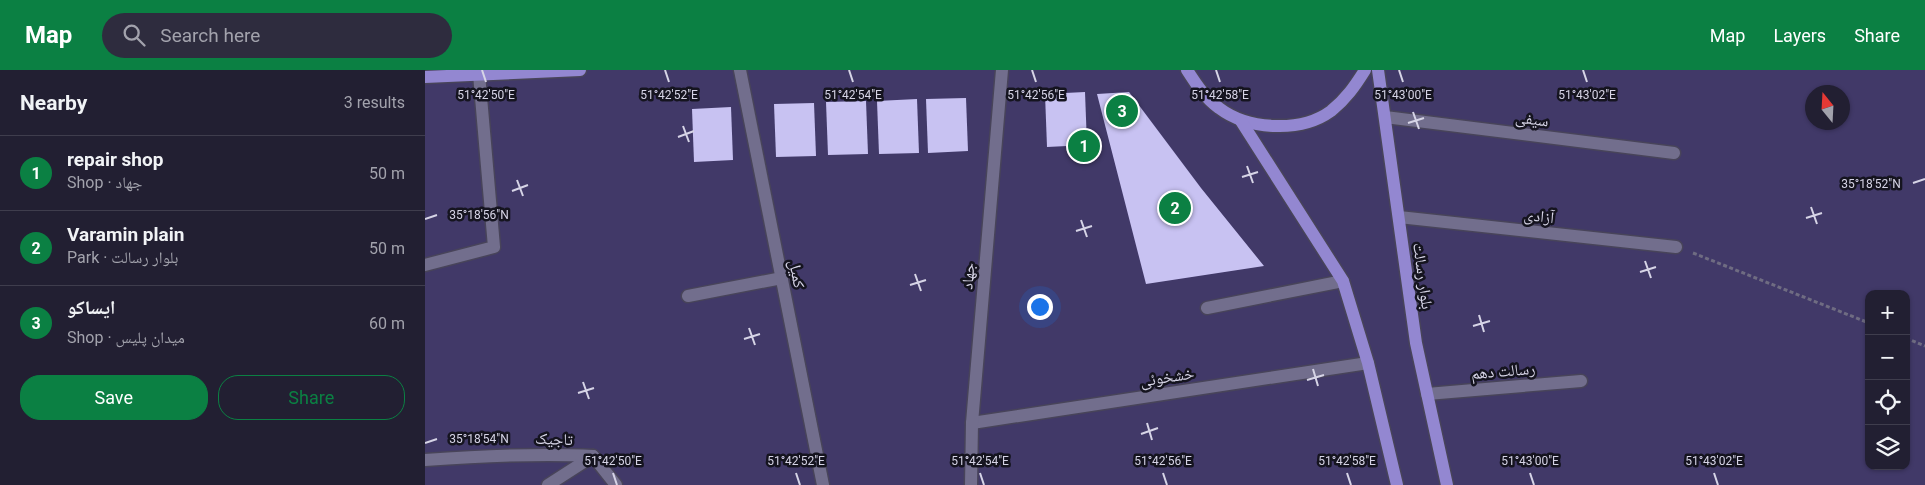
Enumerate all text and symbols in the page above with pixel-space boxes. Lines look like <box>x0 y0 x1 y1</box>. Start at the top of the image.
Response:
search box <box>102 13 452 58</box>
text: Map <box>25 21 72 49</box>
icon: search <box>120 21 148 49</box>
text: Search here <box>160 24 260 47</box>
text: Map <box>1710 25 1745 46</box>
text: Layers <box>1773 25 1826 46</box>
text: Share <box>1854 25 1900 46</box>
north arrow <box>1805 85 1850 130</box>
text: 51°42'50"E <box>457 88 515 102</box>
text: 51°42'52"E <box>640 88 698 102</box>
text: 51°42'54"E <box>824 88 882 102</box>
text: 51°42'56"E <box>1007 88 1065 102</box>
text: 51°42'58"E <box>1191 88 1249 102</box>
text: 51°43'00"E <box>1374 88 1432 102</box>
text: 51°43'02"E <box>1558 88 1616 102</box>
text: Nearby <box>20 91 87 115</box>
pin: 3 <box>1106 92 1138 130</box>
text: 3 results <box>344 93 405 112</box>
street label: سیفی <box>1514 108 1550 131</box>
pin: 1 <box>1068 127 1100 165</box>
text: repair shop <box>67 148 163 171</box>
text: 1 <box>31 164 41 183</box>
text: 50 m <box>369 164 405 183</box>
text: Shop · جهاد <box>67 173 143 192</box>
text: 35°18'52"N <box>1841 177 1901 191</box>
pin: 2 <box>1159 189 1191 227</box>
street label: آزادی <box>1523 205 1556 228</box>
text: 35°18'56"N <box>449 208 509 222</box>
text: Varamin plain <box>67 223 184 246</box>
text: 2 <box>31 239 41 258</box>
text: 50 m <box>369 239 405 258</box>
street label: بلوار رسالت <box>1409 242 1437 310</box>
text: Park · بلوار رسالت <box>67 248 178 267</box>
street label: کمیل <box>784 258 809 290</box>
street label: جهاد <box>957 262 979 290</box>
map controls <box>1865 290 1910 470</box>
button: + <box>1865 290 1910 335</box>
your location <box>1027 294 1053 320</box>
text: ایساکو <box>67 296 115 319</box>
text: 3 <box>31 314 41 333</box>
text: 60 m <box>369 314 405 333</box>
text: Shop · میدان پلیس <box>67 328 185 347</box>
button: − <box>1865 335 1910 380</box>
street label: رسالت دهم <box>1470 359 1536 384</box>
street label: خشخوئی <box>1139 363 1195 392</box>
button: Save <box>20 375 208 420</box>
button: Share <box>218 375 405 420</box>
button: locate <box>1865 380 1910 425</box>
button: layers <box>1865 425 1910 470</box>
street label: تاجیک <box>535 429 574 449</box>
text: 35°18'54"N <box>449 432 509 446</box>
text: 51°42'50"E <box>584 454 642 468</box>
text: 51°42'52"E <box>767 454 825 468</box>
text: 51°42'54"E <box>951 454 1009 468</box>
text: 51°42'56"E <box>1134 454 1192 468</box>
text: 51°42'58"E <box>1318 454 1376 468</box>
text: 51°43'00"E <box>1501 454 1559 468</box>
text: 51°43'02"E <box>1685 454 1743 468</box>

